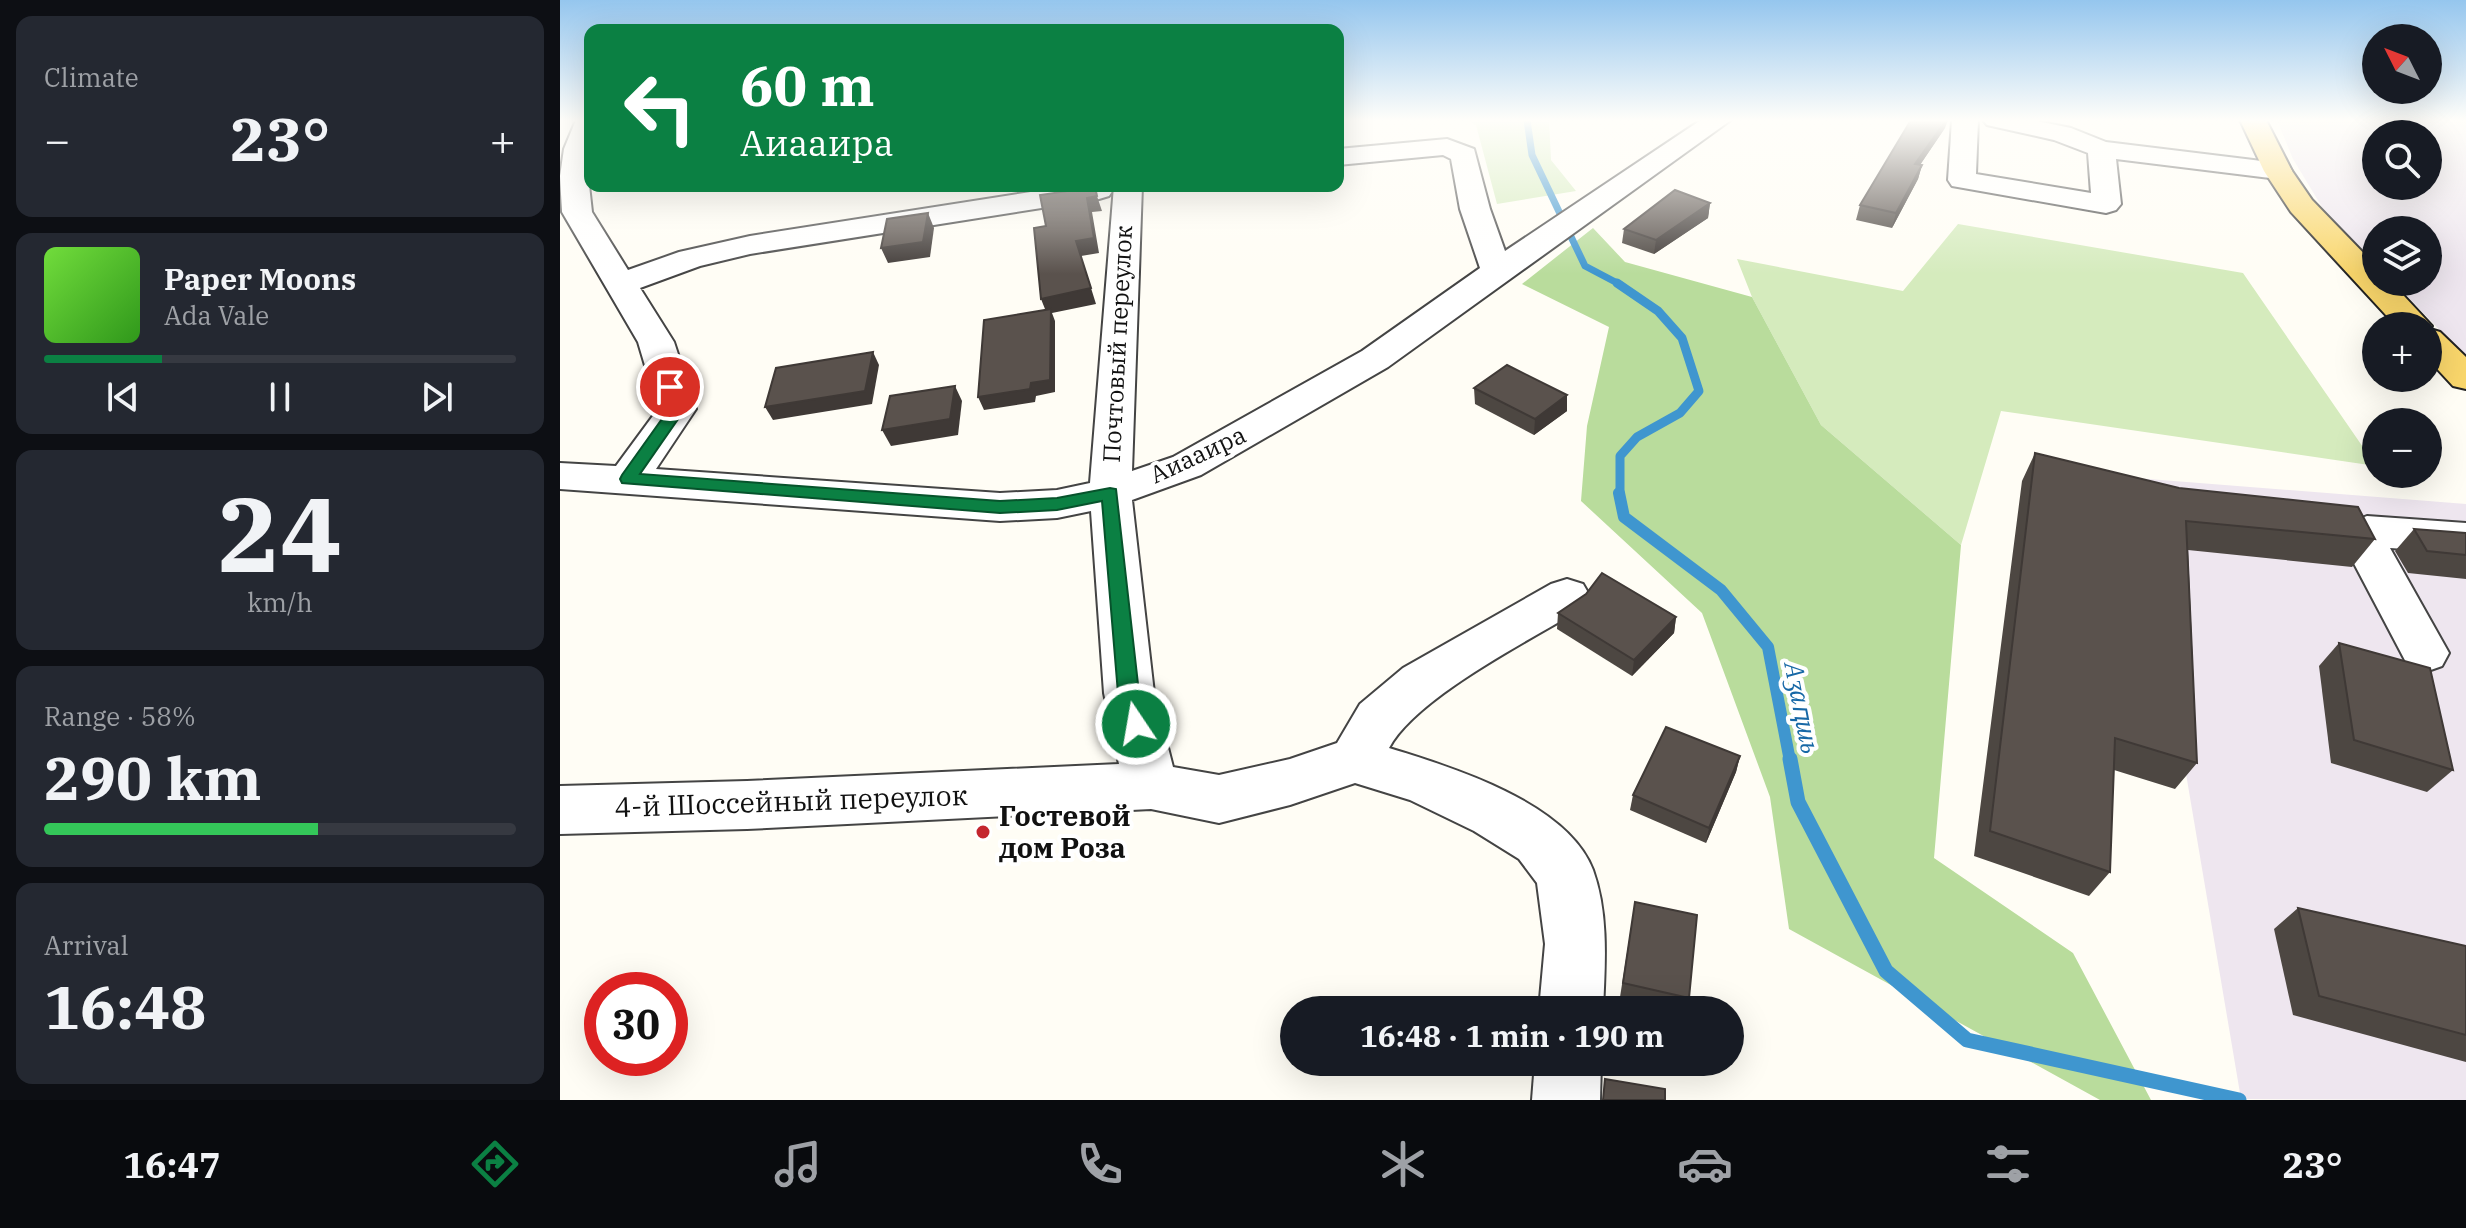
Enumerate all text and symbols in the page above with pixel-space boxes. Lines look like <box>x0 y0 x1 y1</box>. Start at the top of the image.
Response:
north arrow <box>2362 24 2442 104</box>
map controls <box>2362 24 2442 488</box>
text: 60 m <box>740 49 875 121</box>
icon: left <box>608 56 712 160</box>
text: Climate <box>44 60 139 94</box>
text: 23° <box>230 99 330 178</box>
text: − <box>44 111 70 168</box>
text: + <box>490 111 516 168</box>
text: Аиааира <box>740 119 894 166</box>
button: search <box>2362 120 2442 200</box>
button: layers <box>2362 216 2442 296</box>
street label: Почтовый переулок <box>1095 224 1139 463</box>
text: Paper Moons <box>164 259 356 298</box>
text: Ada Vale <box>164 298 269 332</box>
button: + <box>2362 312 2442 392</box>
pin <box>636 353 704 421</box>
icon: arrive <box>648 365 692 409</box>
icon: previous <box>101 375 145 419</box>
icon: pause <box>258 375 302 419</box>
icon: next <box>415 375 459 419</box>
button: − <box>2362 408 2442 488</box>
street label: Аиааира <box>1144 418 1251 490</box>
text: 24 <box>218 465 342 601</box>
text: km/h <box>247 585 313 619</box>
water label: Аӡаԥшь <box>1777 657 1829 757</box>
position arrow <box>1094 682 1178 766</box>
text: Range · 58% <box>44 699 196 733</box>
text: 290 km <box>44 738 262 817</box>
street label: 4-й Шоссейный переулок <box>614 776 968 825</box>
place label: Гостевой дом Роза <box>999 797 1131 866</box>
marker: Гостевой дом Роза <box>974 823 992 841</box>
text: Arrival <box>44 928 129 962</box>
text: 16:48 <box>44 967 206 1046</box>
speed limit sign: 30 <box>584 972 688 1076</box>
text: 16:48 · 1 min · 190 m <box>1360 1016 1664 1055</box>
icon: directions <box>467 1136 523 1192</box>
icon: music <box>770 1136 826 1192</box>
icon: phone <box>1072 1136 1128 1192</box>
icon: climate <box>1375 1136 1431 1192</box>
icon: car <box>1677 1136 1733 1192</box>
icon: filters <box>1980 1136 2036 1192</box>
text: 16:47 <box>123 1141 221 1188</box>
text: 23° <box>2283 1141 2343 1188</box>

